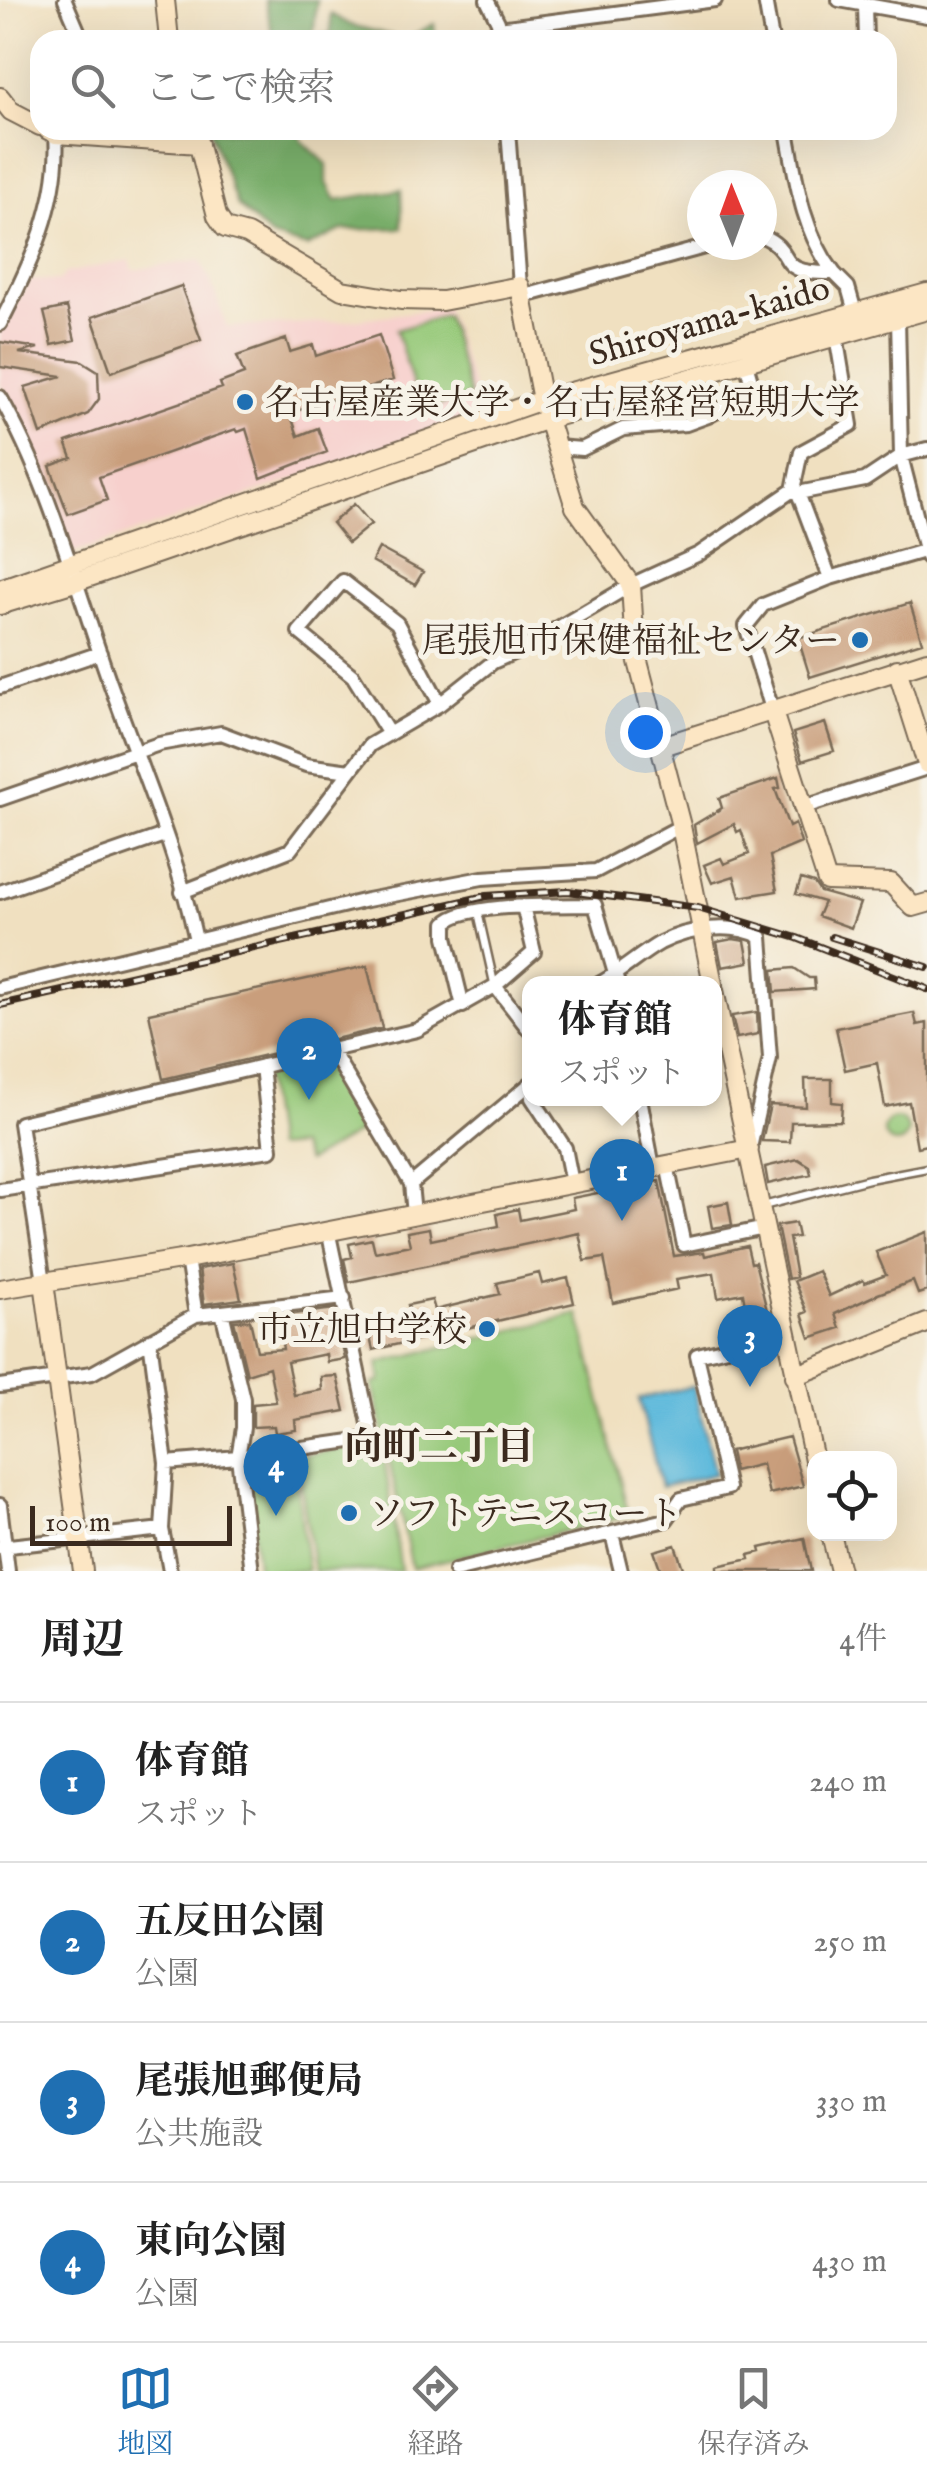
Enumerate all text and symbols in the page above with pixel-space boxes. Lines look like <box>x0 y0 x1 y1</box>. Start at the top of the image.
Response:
search box <box>30 30 897 140</box>
icon: search <box>65 58 120 113</box>
text: ここで検索 <box>145 66 335 114</box>
north arrow <box>687 170 777 260</box>
street label: Shiroyama-kaido <box>584 267 835 378</box>
place label: 名古屋産業大学・名古屋経営短期大学 <box>265 382 860 427</box>
marker: 名古屋産業大学・名古屋経営短期大学 <box>234 391 256 413</box>
place label: 尾張旭市保健福祉センター <box>421 620 840 665</box>
marker: 尾張旭市保健福祉センター <box>849 629 871 651</box>
your location <box>620 707 671 758</box>
popup <box>522 976 722 1106</box>
text: 体育館 <box>558 998 672 1046</box>
pin: 2 <box>276 1018 342 1100</box>
text: スポット <box>558 1054 686 1095</box>
pin: 1 <box>590 1138 654 1221</box>
pin: 3 <box>718 1304 782 1387</box>
place label: 市立旭中学校 <box>257 1309 467 1354</box>
marker: 市立旭中学校 <box>476 1318 498 1340</box>
district label: 向町二丁目 <box>344 1425 534 1473</box>
pin: 4 <box>244 1434 308 1516</box>
map controls <box>807 1451 897 1541</box>
button: locate <box>807 1451 897 1541</box>
place label: ソフトテニスコート <box>369 1493 683 1538</box>
scale bar <box>30 1501 232 1546</box>
marker: ソフトテニスコート <box>338 1502 360 1524</box>
text: 100 m <box>45 1506 111 1541</box>
text: 周辺 <box>40 1615 124 1668</box>
text: 4件 <box>839 1620 887 1661</box>
text: 体育館 <box>135 1739 249 1787</box>
text: 1 <box>67 1762 78 1803</box>
text: 240 m <box>809 1762 887 1803</box>
text: スポット <box>135 1795 263 1836</box>
text: 五反田公園 <box>135 1899 325 1947</box>
text: 2 <box>65 1922 80 1963</box>
text: 250 m <box>813 1922 887 1963</box>
text: 公園 <box>135 1955 199 1996</box>
text: 尾張旭郵便局 <box>135 2059 363 2107</box>
text: 3 <box>67 2082 78 2123</box>
text: 330 m <box>816 2082 887 2123</box>
text: 公共施設 <box>135 2115 263 2156</box>
text: 東向公園 <box>135 2219 287 2267</box>
text: 4 <box>65 2242 80 2283</box>
text: 430 m <box>812 2242 887 2283</box>
text: 公園 <box>135 2275 199 2316</box>
tab: 地図 <box>117 2361 173 2463</box>
tab: 経路 <box>407 2361 464 2463</box>
tab: 保存済み <box>698 2361 810 2463</box>

